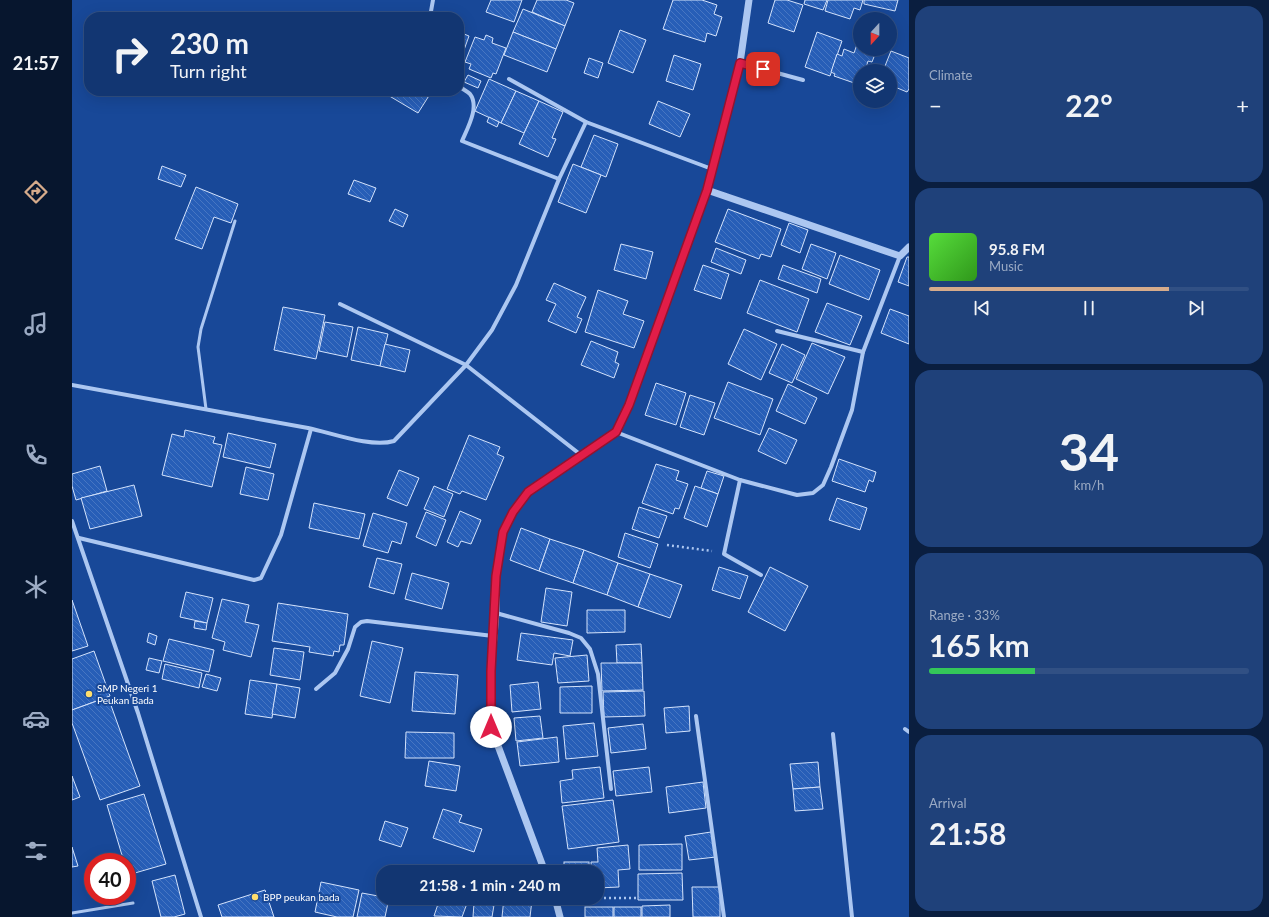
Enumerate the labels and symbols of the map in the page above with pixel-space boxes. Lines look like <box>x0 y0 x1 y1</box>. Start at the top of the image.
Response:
north arrow <box>853 12 897 56</box>
pin <box>746 52 780 86</box>
place label: SMP Negeri 1 Peukan Bada <box>97 682 158 706</box>
marker: SMP Negeri 1 Peukan Bada <box>84 689 94 699</box>
position arrow <box>470 706 512 748</box>
speed limit sign: 40 <box>84 853 136 905</box>
place label: BPP peukan bada <box>263 891 340 903</box>
marker: BPP peukan bada <box>250 892 260 902</box>

